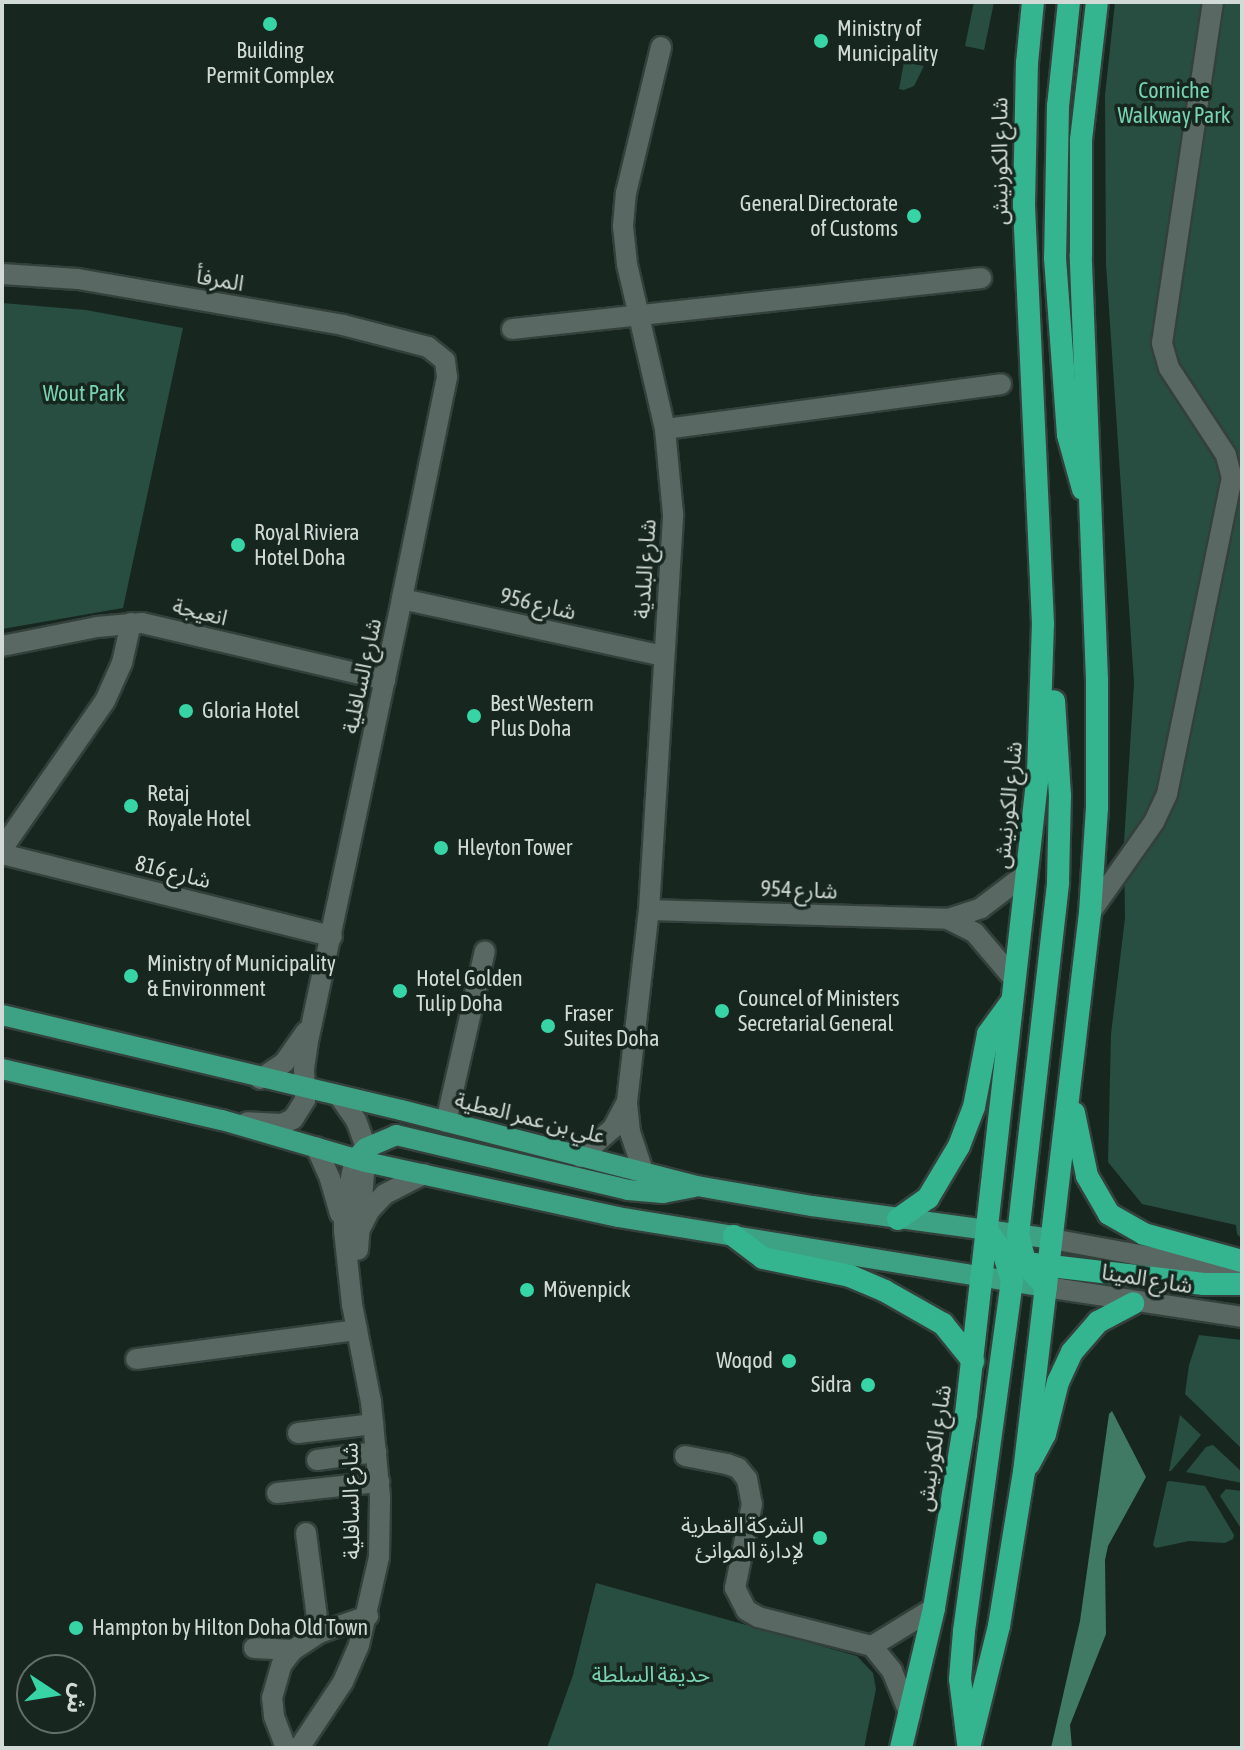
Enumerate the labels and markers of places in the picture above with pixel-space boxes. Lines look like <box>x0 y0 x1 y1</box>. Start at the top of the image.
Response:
marker: Building Permit Complex <box>261 15 279 33</box>
place label: Ministry of Municipality <box>837 15 938 66</box>
marker: Ministry of Municipality <box>812 32 830 50</box>
place label: Building Permit Complex <box>206 37 334 88</box>
place label: General Directorate of Customs <box>740 190 898 242</box>
marker: General Directorate of Customs <box>905 207 923 225</box>
place label: Royal Riviera Hotel Doha <box>254 519 359 570</box>
marker: Royal Riviera Hotel Doha <box>229 536 247 554</box>
place label: Best Western Plus Doha <box>490 690 594 742</box>
place label: Gloria Hotel <box>202 698 299 724</box>
marker: Gloria Hotel <box>177 702 195 720</box>
marker: Best Western Plus Doha <box>465 707 483 725</box>
place label: Retaj Royale Hotel <box>147 780 251 832</box>
marker: Retaj Royale Hotel <box>122 797 140 815</box>
place label: Hleyton Tower <box>457 835 572 861</box>
marker: Hleyton Tower <box>432 839 450 857</box>
place label: Ministry of Municipality & Environment <box>147 950 336 1002</box>
place label: Hotel Golden Tulip Doha <box>416 965 523 1016</box>
marker: Ministry of Municipality & Environment <box>122 967 140 985</box>
marker: Hotel Golden Tulip Doha <box>391 982 409 1000</box>
place label: Councel of Ministers Secretarial General <box>738 985 900 1036</box>
place label: Fraser Suites Doha <box>564 1000 659 1052</box>
marker: Councel of Ministers Secretarial General <box>713 1002 731 1020</box>
marker: Fraser Suites Doha <box>539 1017 557 1035</box>
place label: Mövenpick <box>543 1277 631 1303</box>
marker: Mövenpick <box>518 1281 536 1299</box>
place label: Woqod <box>716 1348 773 1374</box>
marker: Woqod <box>780 1352 798 1370</box>
place label: Sidra <box>811 1372 852 1398</box>
marker: Sidra <box>859 1376 877 1394</box>
place label: الشركة القطرية لإدارة الموانئ <box>681 1512 804 1564</box>
marker: الشركة القطرية لإدارة الموانئ <box>811 1529 829 1547</box>
place label: Hampton by Hilton Doha Old Town <box>92 1615 368 1641</box>
marker: Hampton by Hilton Doha Old Town <box>67 1619 85 1637</box>

